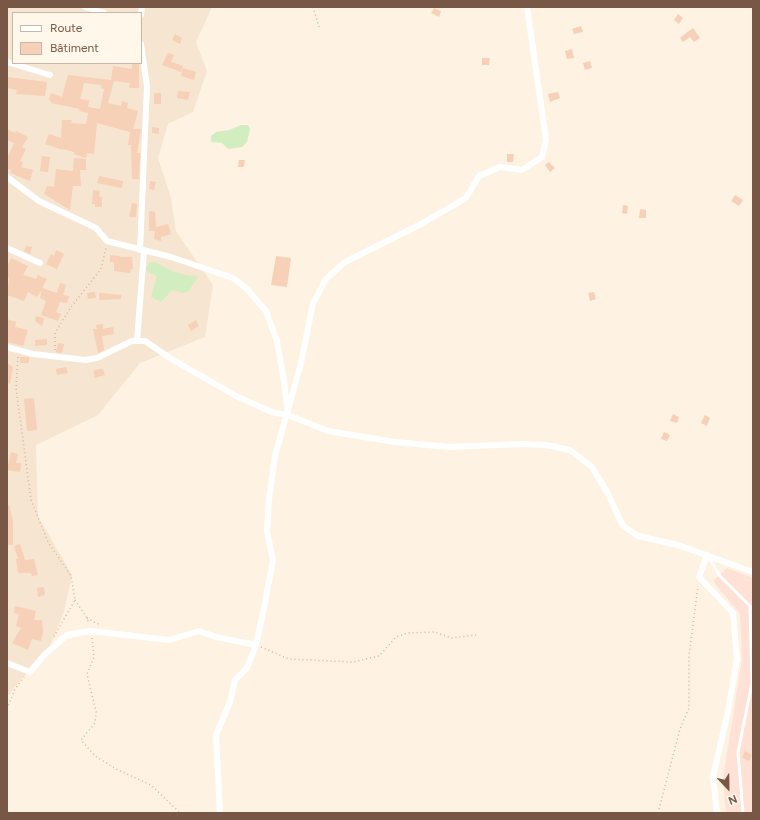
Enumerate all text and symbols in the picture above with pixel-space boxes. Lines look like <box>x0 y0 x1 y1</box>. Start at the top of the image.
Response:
legend <box>12 12 142 64</box>
text: Route <box>50 21 82 35</box>
text: Bâtiment <box>50 41 99 55</box>
north arrow <box>708 768 748 808</box>
text: N <box>726 792 739 807</box>

